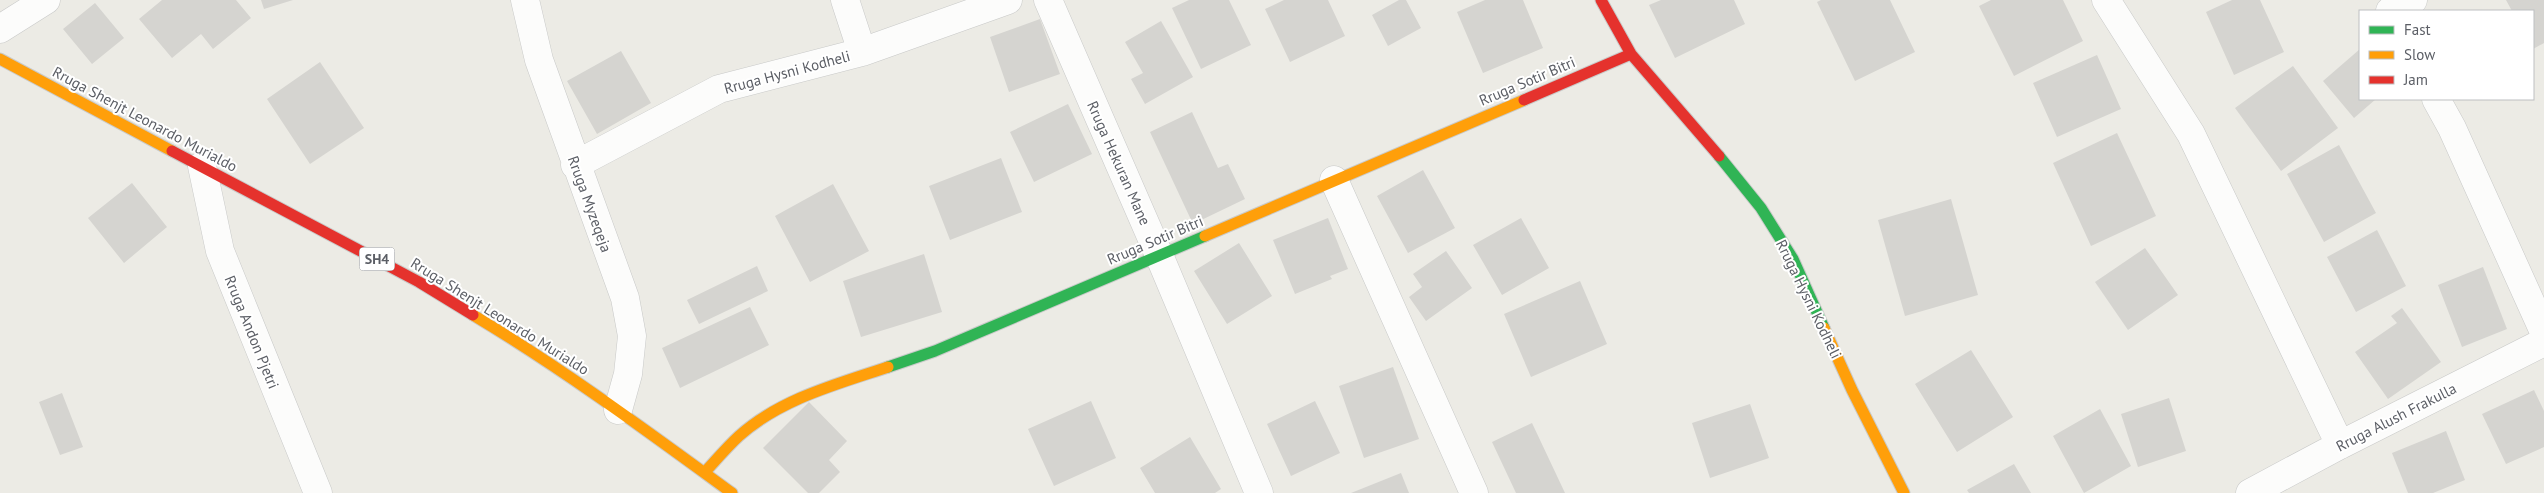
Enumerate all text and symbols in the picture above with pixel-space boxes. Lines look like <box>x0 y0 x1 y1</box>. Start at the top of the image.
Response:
legend <box>2359 10 2534 100</box>
text: Fast <box>2404 20 2431 39</box>
text: Slow <box>2404 45 2435 64</box>
street label: Rruga Hysni Kodheli <box>722 46 852 98</box>
street label: Rruga Sotir Bitri <box>1476 52 1578 110</box>
street label: Rruga Shenjt Leonardo Murialdo <box>49 62 241 176</box>
text: Jam <box>2403 70 2428 89</box>
street label: Rruga Hekuran Mane <box>1083 98 1155 228</box>
street label: Rruga Myzeqeja <box>564 153 616 255</box>
street label: Rruga Sotir Bitri <box>1104 211 1206 269</box>
street label: Rruga Hysni Kodheli <box>1772 236 1846 362</box>
road number: SH4 <box>360 248 394 270</box>
street label: Rruga Shenjt Leonardo Murialdo <box>407 253 593 379</box>
street label: Rruga Andon Pjetri <box>221 273 283 391</box>
street label: Rruga Alush Frakulla <box>2333 378 2459 456</box>

